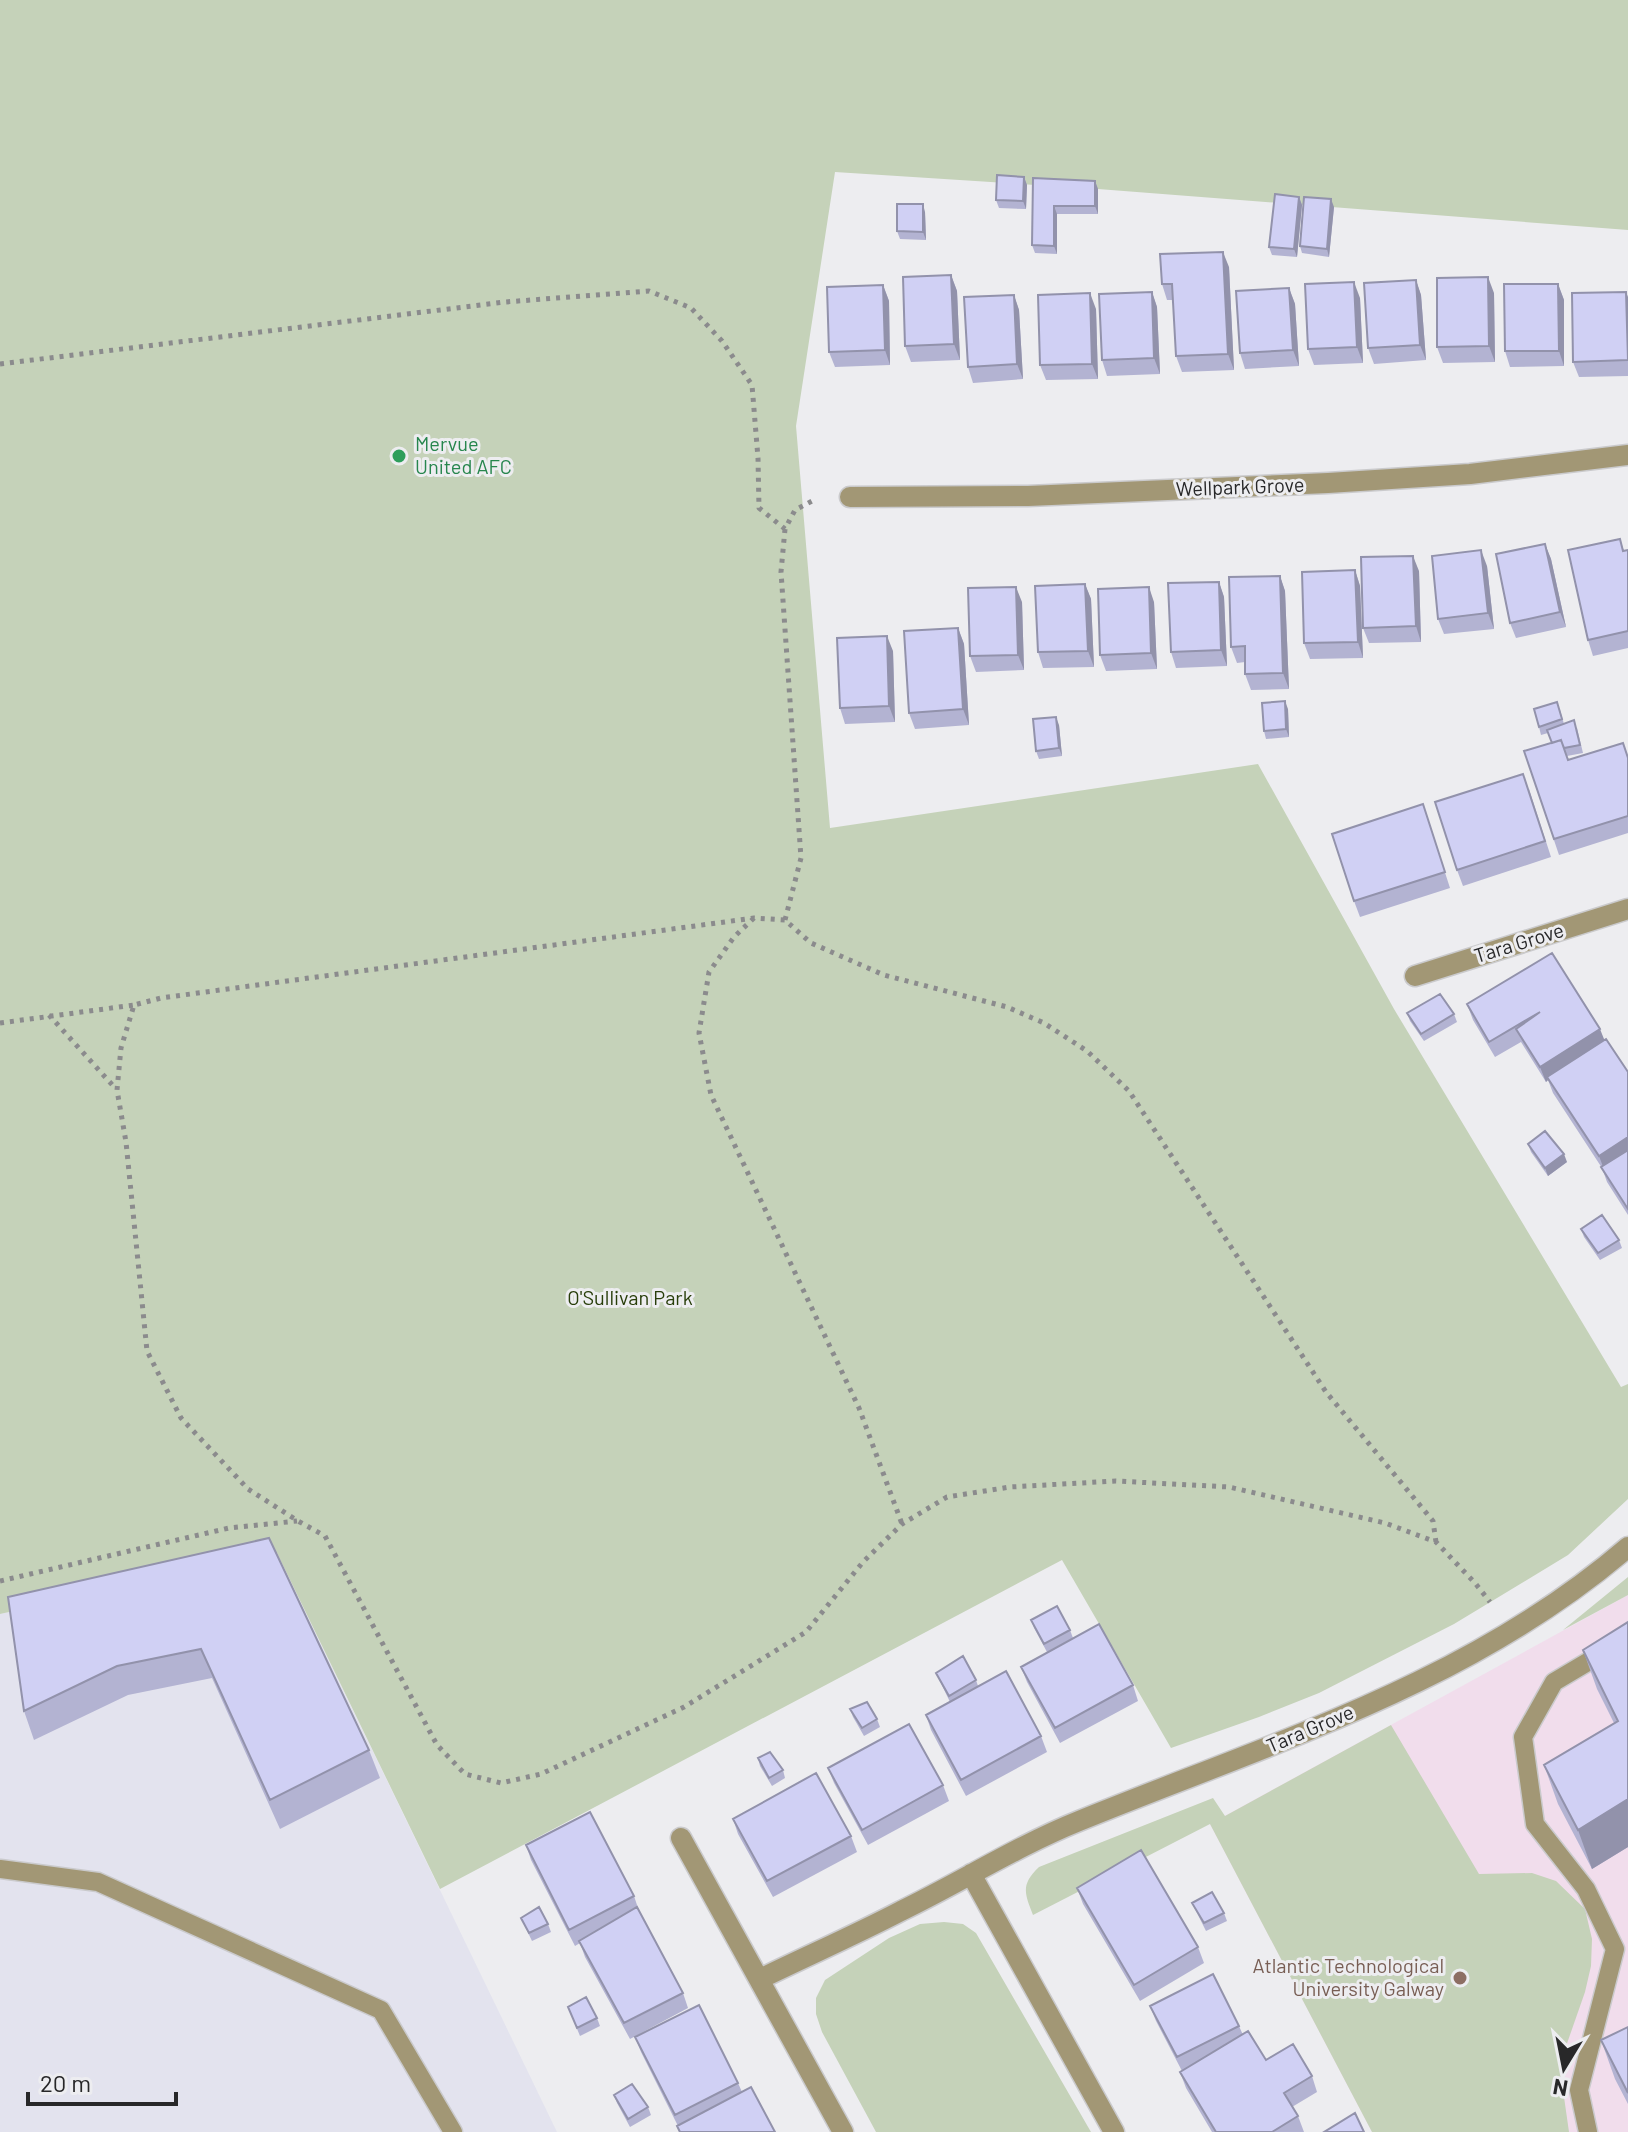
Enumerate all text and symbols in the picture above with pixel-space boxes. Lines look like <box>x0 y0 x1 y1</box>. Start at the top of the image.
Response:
place label: Mervue United AFC <box>415 431 512 478</box>
marker: Mervue United AFC <box>390 447 408 465</box>
street label: Wellpark Grove <box>1175 472 1305 500</box>
street label: Tara Grove <box>1471 917 1566 967</box>
park label: O'Sullivan Park <box>567 1285 693 1309</box>
street label: Tara Grove <box>1262 1699 1357 1757</box>
place label: Atlantic Technological University Galway <box>1253 1953 1444 2000</box>
marker: Atlantic Technological University Galway <box>1451 1969 1469 1987</box>
north arrow <box>1524 2028 1604 2108</box>
scale bar <box>28 2056 176 2106</box>
text: 20 m <box>40 2068 91 2097</box>
text: N <box>1551 2075 1570 2103</box>

